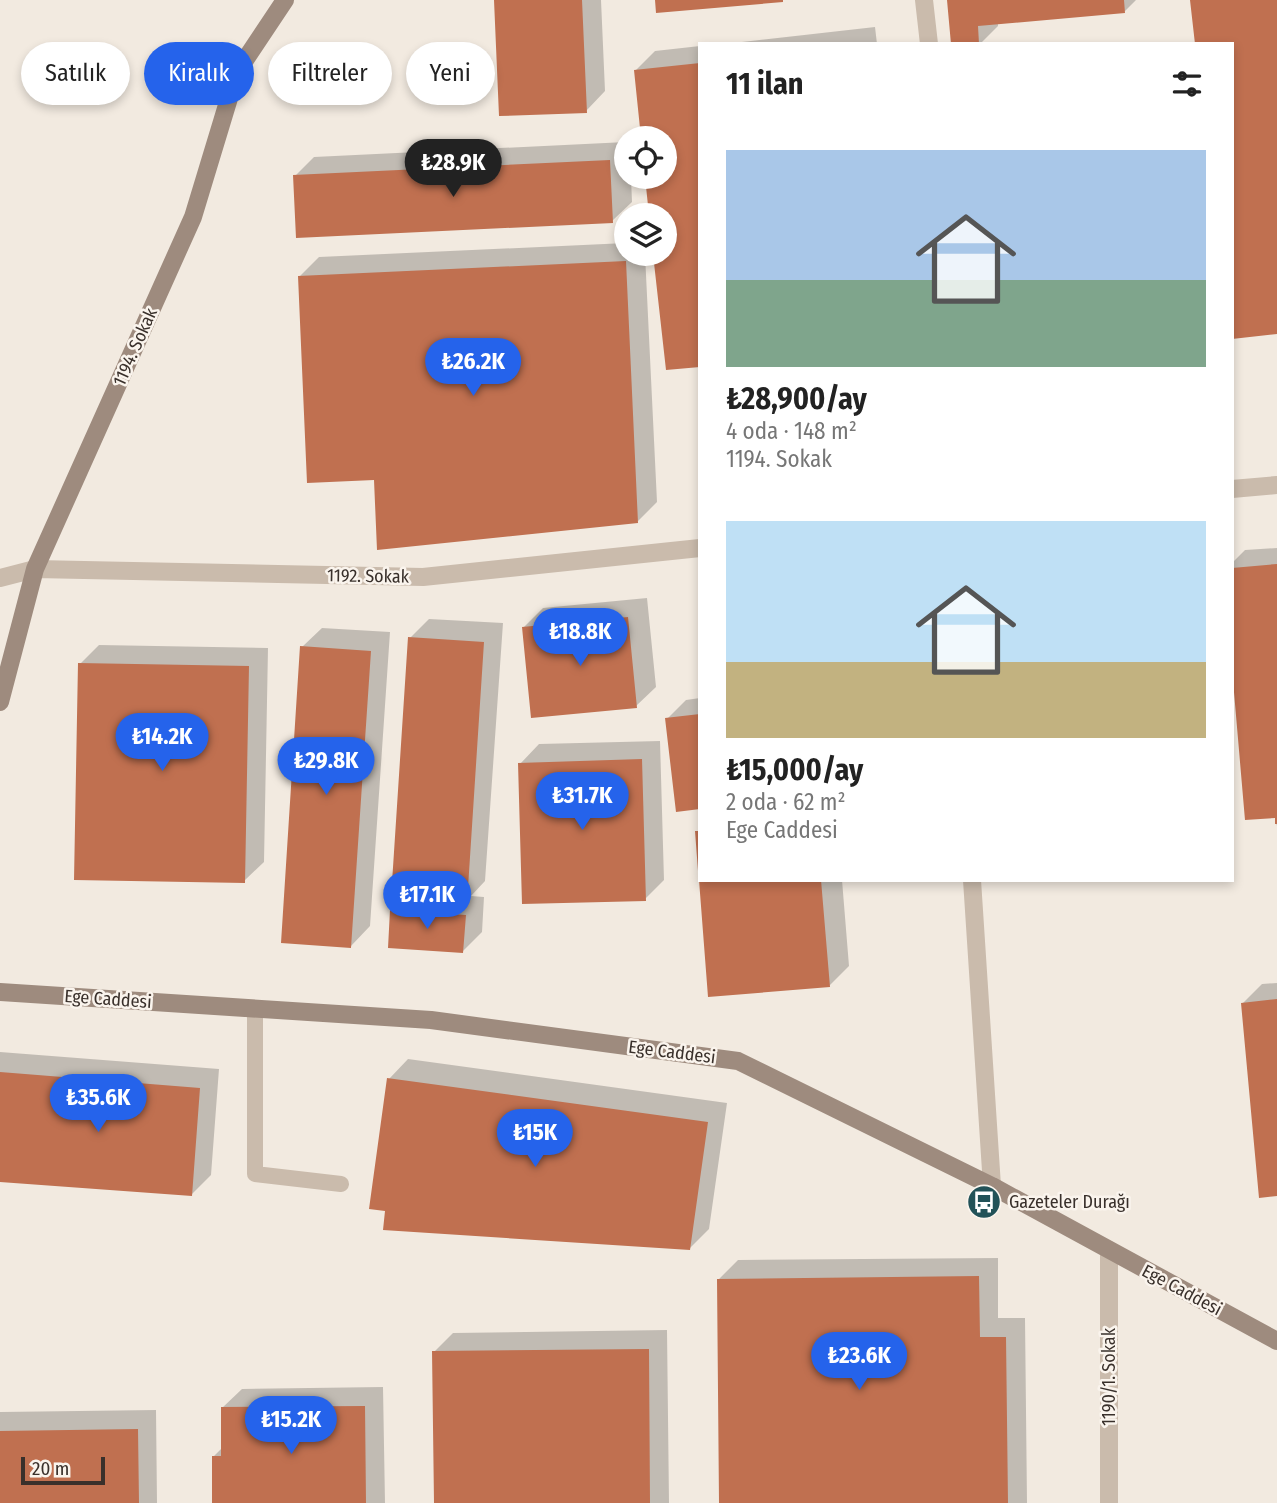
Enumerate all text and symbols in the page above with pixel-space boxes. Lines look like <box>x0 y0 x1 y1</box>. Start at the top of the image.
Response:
chip: Satılık <box>21 42 130 105</box>
chip: Kiralık <box>144 42 254 105</box>
chip: Filtreler <box>268 42 392 105</box>
chip: Yeni <box>406 42 495 105</box>
icon: filters <box>1168 65 1206 103</box>
text: 11 ilan <box>726 66 804 102</box>
map controls <box>614 126 677 266</box>
button: locate <box>614 126 677 189</box>
pin: ₺28.9K <box>396 140 510 199</box>
text: ₺28.9K <box>421 148 485 176</box>
icon: home <box>903 196 1029 322</box>
button: layers <box>614 203 677 266</box>
street label: 1194. Sokak <box>108 304 162 389</box>
pin: ₺26.2K <box>416 338 530 398</box>
text: ₺26.2K <box>441 347 505 375</box>
text: ₺28,900/ay <box>726 381 867 417</box>
text: 4 oda · 148 m² <box>726 417 857 445</box>
text: 1194. Sokak <box>726 445 832 473</box>
street label: 1192. Sokak <box>327 564 410 588</box>
icon: home <box>903 567 1029 693</box>
pin: ₺18.8K <box>523 608 637 668</box>
text: ₺18.8K <box>549 617 611 645</box>
pin: ₺14.2K <box>105 714 219 773</box>
text: ₺14.2K <box>132 722 192 750</box>
pin: ₺29.8K <box>269 738 383 797</box>
text: ₺29.8K <box>294 746 358 774</box>
text: ₺15,000/ay <box>726 752 863 788</box>
pin: ₺31.7K <box>525 772 639 832</box>
text: ₺31.7K <box>552 781 612 809</box>
text: 2 oda · 62 m² <box>726 788 846 816</box>
text: Ege Caddesi <box>726 816 838 844</box>
pin: ₺17.1K <box>370 872 484 931</box>
text: ₺17.1K <box>399 880 455 908</box>
street label: Ege Caddesi <box>64 985 152 1013</box>
street label: Ege Caddesi <box>627 1036 717 1068</box>
pin: ₺35.6K <box>41 1074 155 1134</box>
text: ₺35.6K <box>66 1083 130 1111</box>
pin: ₺15K <box>494 1110 576 1169</box>
text: ₺15K <box>513 1118 557 1146</box>
bus stop icon: Gazeteler Durağı <box>965 1183 1003 1221</box>
place label: Gazeteler Durağı <box>1009 1191 1130 1213</box>
street label: Ege Caddesi <box>1138 1260 1226 1320</box>
street label: 1190/1. Sokak <box>1098 1327 1120 1426</box>
pin: ₺23.6K <box>802 1332 916 1392</box>
text: ₺23.6K <box>827 1341 891 1369</box>
pin: ₺15.2K <box>234 1396 348 1456</box>
text: ₺15.2K <box>261 1405 321 1433</box>
scale bar <box>21 1454 105 1486</box>
text: 20 m <box>32 1457 69 1480</box>

